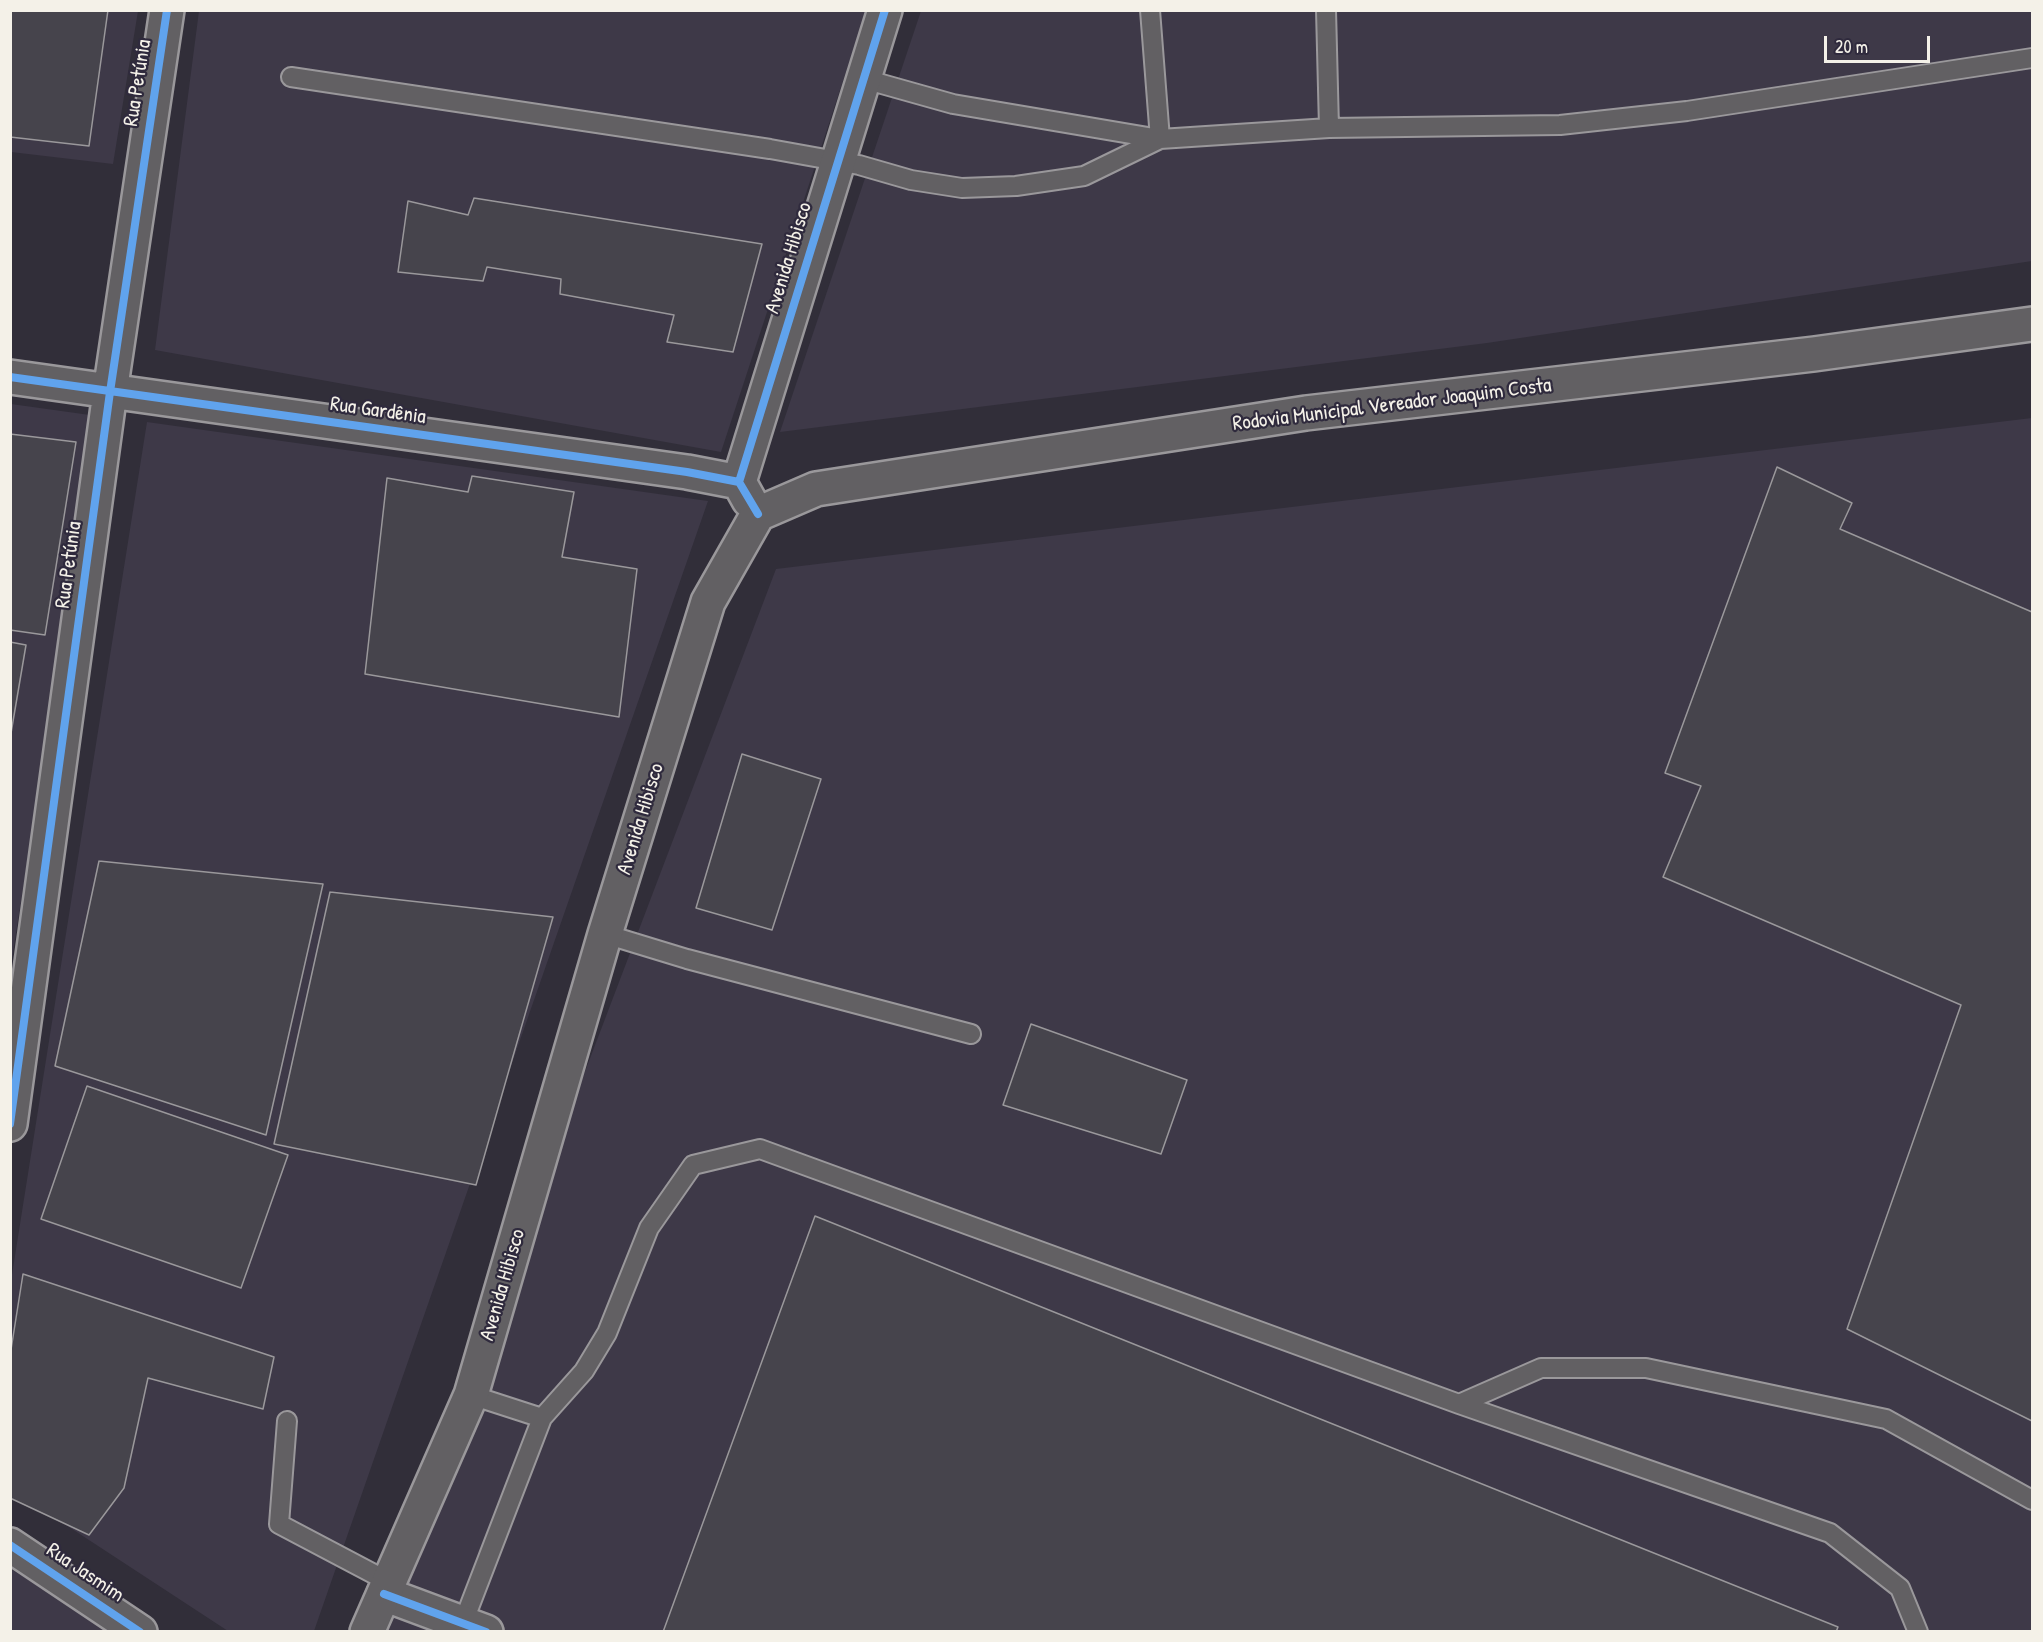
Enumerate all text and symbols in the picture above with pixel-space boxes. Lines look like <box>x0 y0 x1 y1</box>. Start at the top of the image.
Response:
scale bar <box>1827 24 1934 62</box>
text: 20 m <box>1835 34 1868 59</box>
street label: Rua Petúnia <box>119 38 157 128</box>
street label: Avenida Hibisco <box>760 199 818 317</box>
street label: Rodovia Municipal Vereador Joaquim Costa <box>1231 373 1553 437</box>
street label: Rua Gardênia <box>329 392 427 430</box>
street label: Rua Petúnia <box>50 520 88 610</box>
street label: Avenida Hibisco <box>612 760 670 878</box>
street label: Avenida Hibisco <box>475 1226 531 1344</box>
street label: Rua Jasmim <box>41 1538 129 1608</box>

